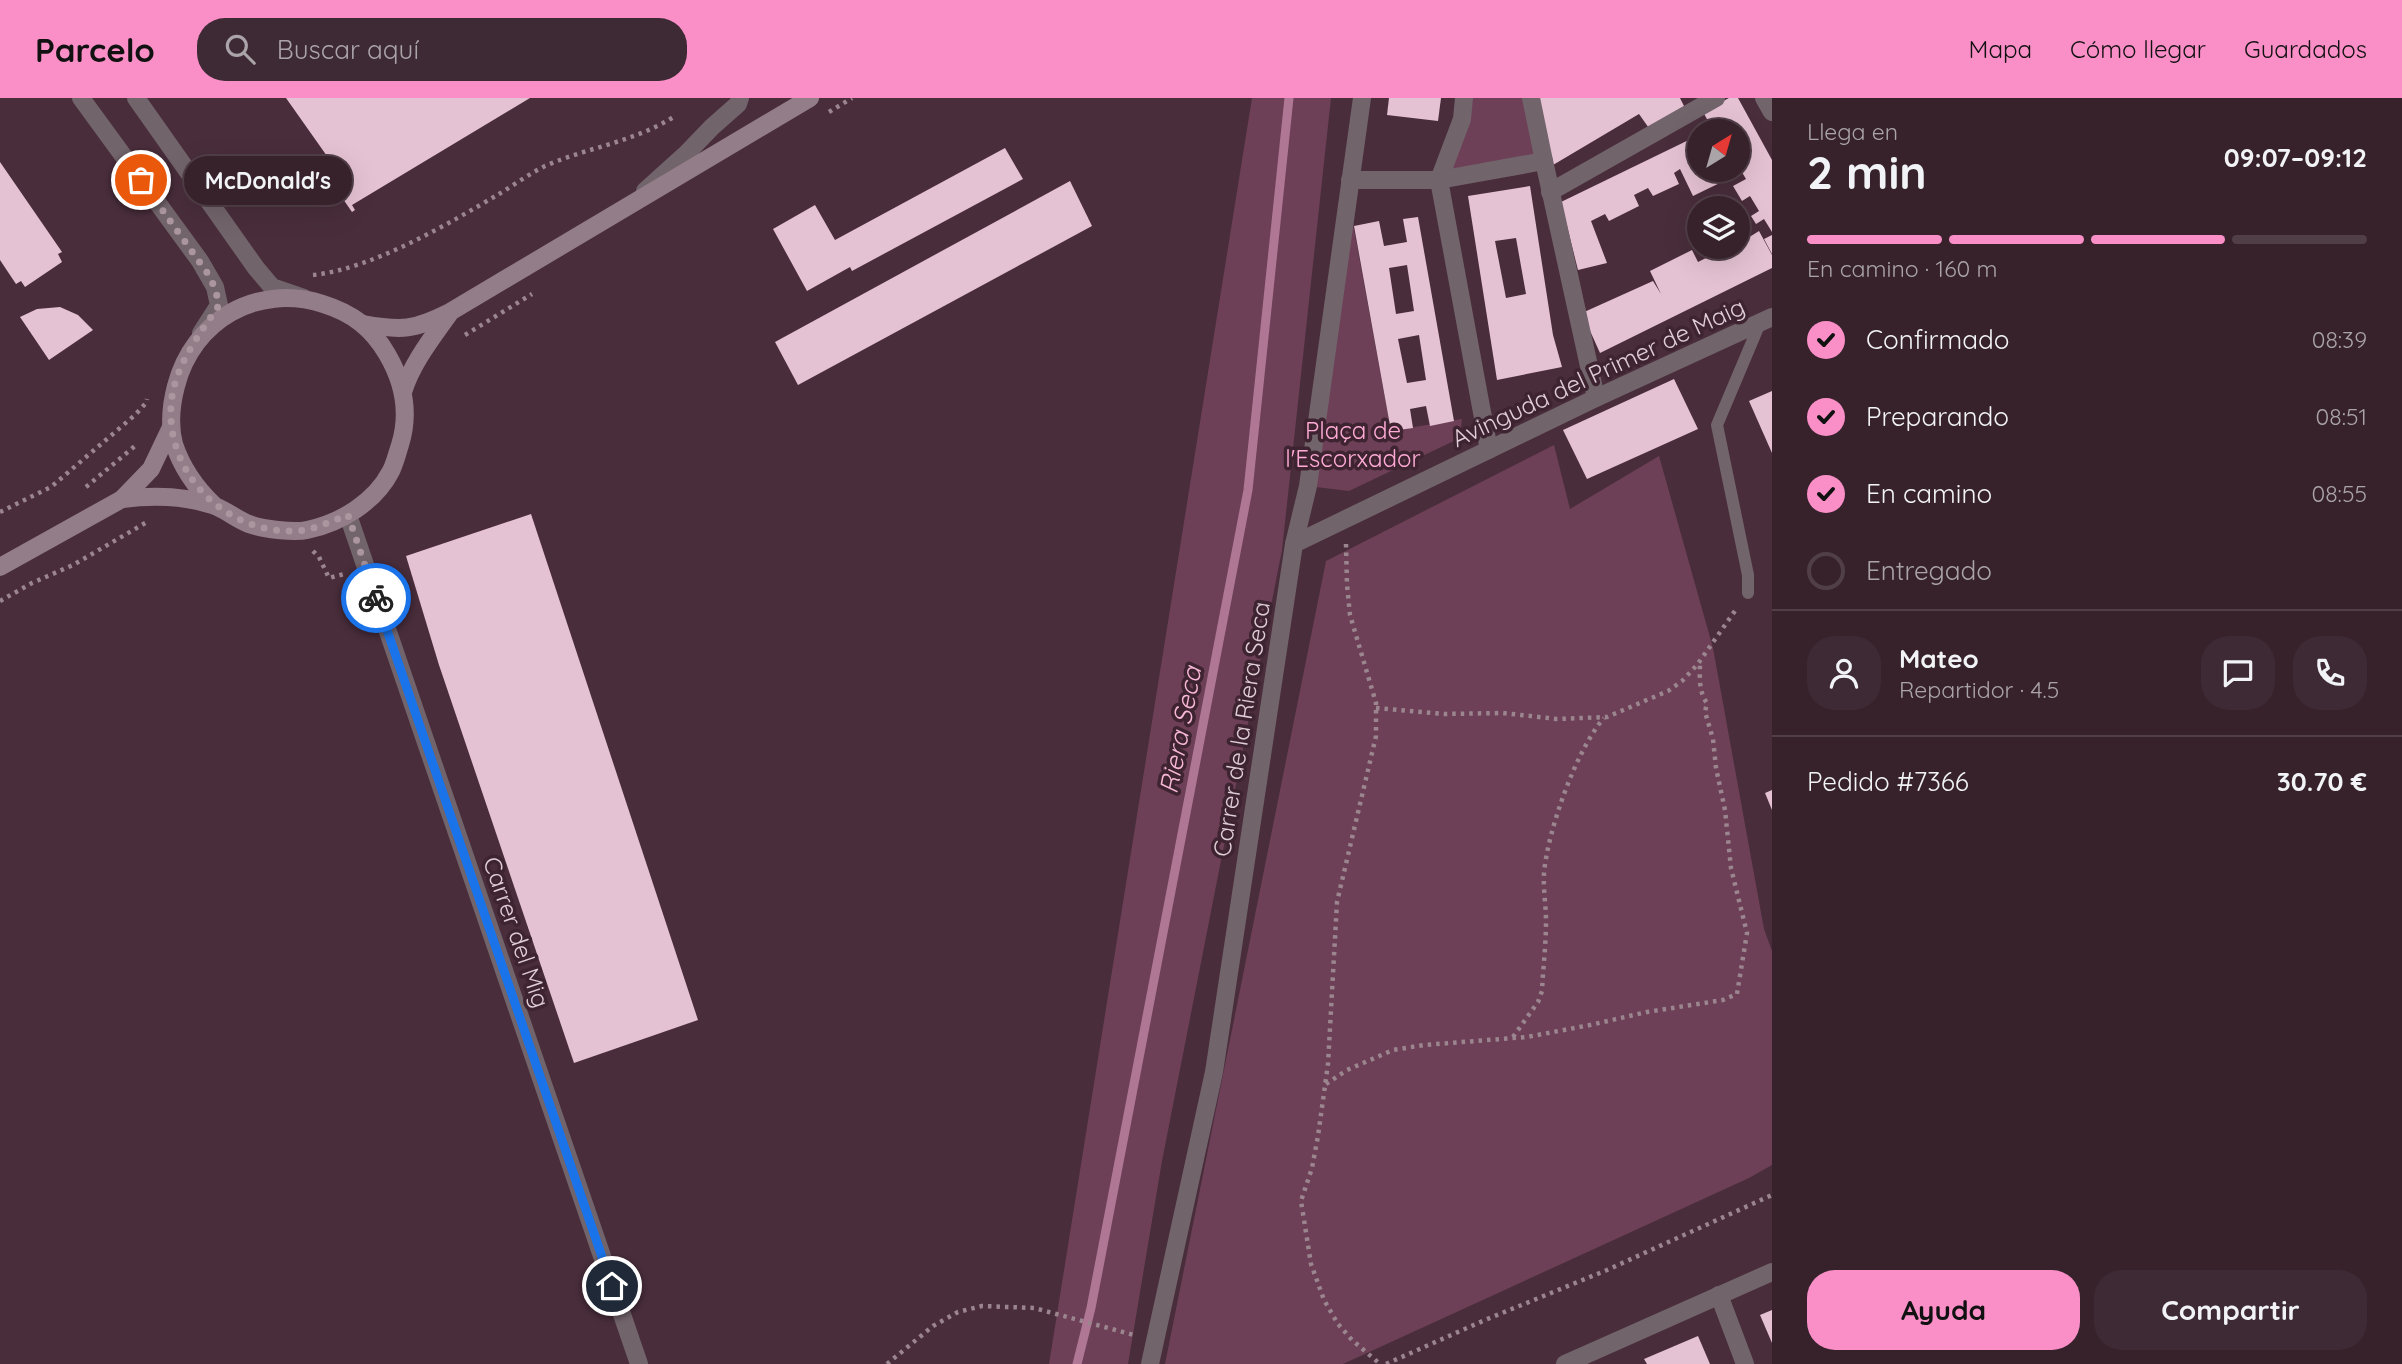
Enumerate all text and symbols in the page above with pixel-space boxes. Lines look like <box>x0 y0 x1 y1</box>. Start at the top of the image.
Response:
search box <box>197 18 687 81</box>
text: Parcelo <box>35 29 155 70</box>
icon: search <box>221 30 259 68</box>
text: Buscar aquí <box>277 33 419 66</box>
text: Mapa <box>1969 34 2032 64</box>
text: Cómo llegar <box>2070 34 2206 64</box>
text: Guardados <box>2244 34 2367 64</box>
text: Llega en <box>1807 117 1898 146</box>
north arrow <box>1687 119 1750 182</box>
map controls <box>1687 119 1750 259</box>
text: 09:07–09:12 <box>2224 141 2367 174</box>
text: 2 min <box>1807 143 1927 201</box>
pin <box>111 150 171 210</box>
callout: McDonald's <box>183 155 351 204</box>
icon: bag <box>122 161 160 199</box>
text: McDonald's <box>205 166 331 195</box>
button: layers <box>1687 196 1750 259</box>
text: En camino · 160 m <box>1807 254 1997 283</box>
street label: Avinguda del Primer de Maig <box>1447 291 1749 453</box>
icon: check <box>1807 321 1845 359</box>
text: Confirmado <box>1866 323 2010 356</box>
text: 08:39 <box>2312 325 2367 354</box>
icon: check <box>1807 398 1845 436</box>
text: Preparando <box>1866 400 2009 433</box>
text: 08:51 <box>2316 402 2367 431</box>
park label: Plaça de l'Escorxador <box>1285 415 1421 473</box>
icon: check <box>1807 475 1845 513</box>
text: En camino <box>1866 477 1992 510</box>
text: 08:55 <box>2312 479 2367 508</box>
text: Entregado <box>1866 554 1992 587</box>
courier <box>341 563 411 633</box>
icon: bike <box>357 579 395 617</box>
street label: Carrer de la Riera Seca <box>1206 599 1276 859</box>
button: person <box>1807 636 1881 710</box>
button: chat <box>2201 636 2275 710</box>
button: phone <box>2293 636 2367 710</box>
text: Mateo <box>1899 642 1979 675</box>
water label: Riera Seca <box>1152 662 1209 796</box>
text: Repartidor · 4.5 <box>1899 675 2059 704</box>
text: Pedido #7366 <box>1807 765 1969 798</box>
text: 30.70 € <box>2277 765 2367 798</box>
street label: Carrer del Mig <box>477 853 557 1011</box>
pin <box>582 1256 642 1316</box>
icon: home <box>593 1267 631 1305</box>
button: Ayuda <box>1807 1270 2080 1350</box>
button: Compartir <box>2094 1270 2367 1350</box>

